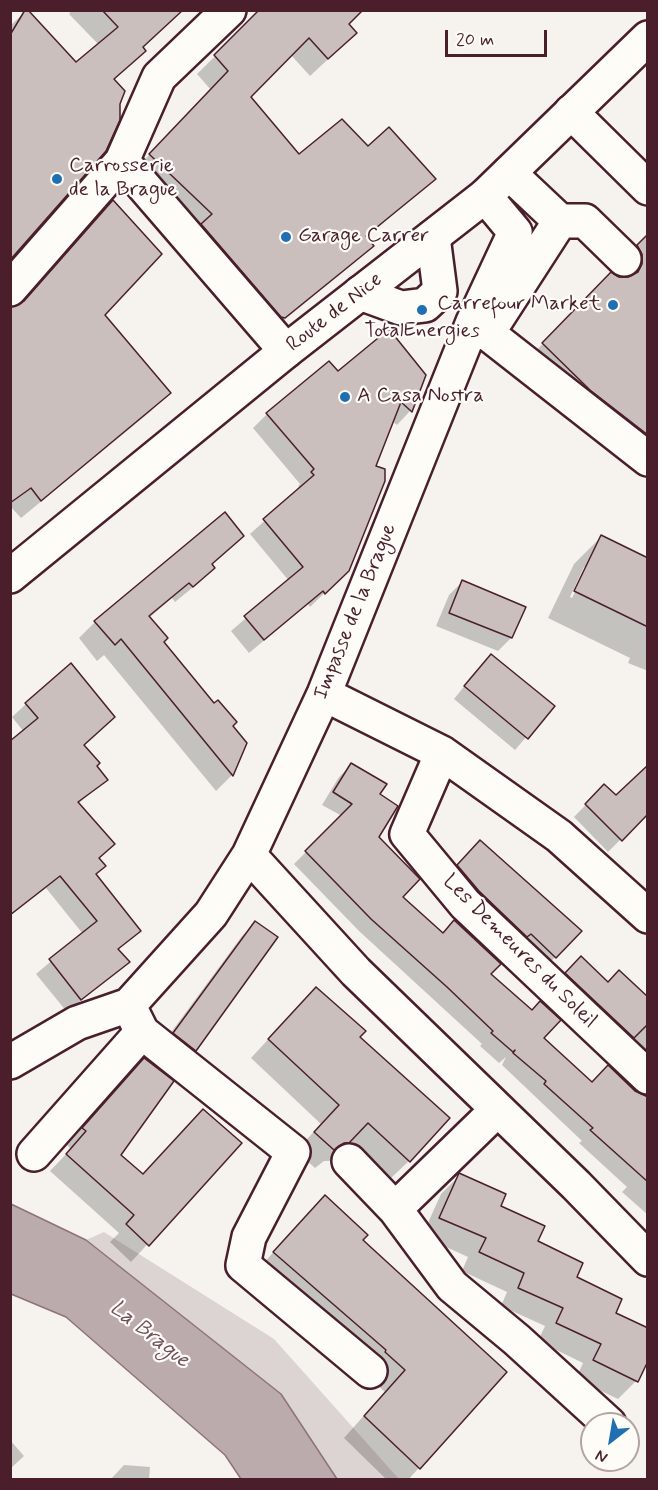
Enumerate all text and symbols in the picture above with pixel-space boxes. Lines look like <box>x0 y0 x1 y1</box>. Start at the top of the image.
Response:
scale bar <box>448 18 550 56</box>
text: 20 m <box>456 28 494 52</box>
place label: Carrosserie de la Brague <box>69 154 177 204</box>
marker: Carrosserie de la Brague <box>50 172 64 186</box>
place label: Garage Carrer <box>298 224 429 250</box>
marker: Garage Carrer <box>279 230 293 244</box>
street label: Route de Nice <box>282 268 388 358</box>
place label: Carrefour Market <box>437 292 601 318</box>
marker: Carrefour Market <box>606 298 620 312</box>
marker: TotalEnergies <box>415 303 429 317</box>
place label: TotalEnergies <box>364 319 480 345</box>
place label: A Casa Nostra <box>357 384 484 410</box>
marker: A Casa Nostra <box>338 390 352 404</box>
street label: Impasse de la Brague <box>309 520 403 704</box>
street label: Les Demeures du Soleil <box>437 870 601 1034</box>
water label: La Brague <box>104 1296 194 1374</box>
north arrow <box>580 1412 640 1472</box>
text: N <box>592 1444 611 1468</box>

